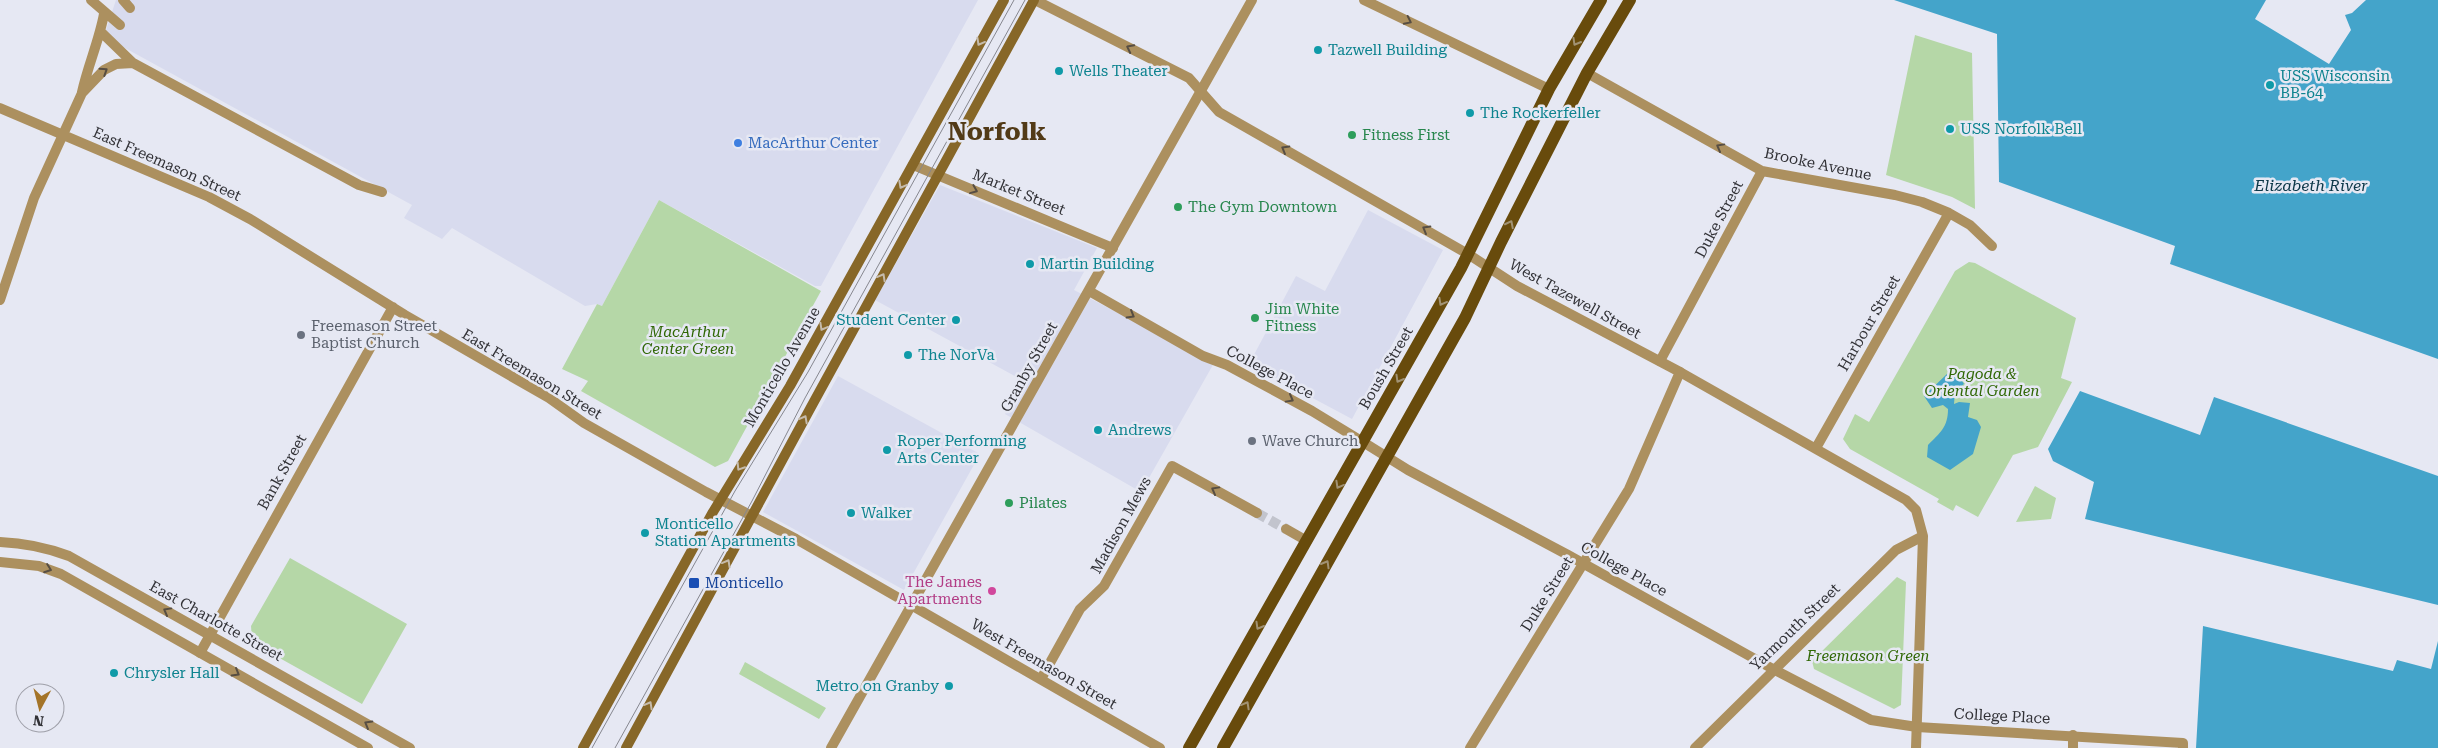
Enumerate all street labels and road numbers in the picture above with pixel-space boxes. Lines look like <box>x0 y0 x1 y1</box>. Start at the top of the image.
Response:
street label: East Freemason Street <box>90 123 244 205</box>
street label: Brooke Avenue <box>1763 144 1873 184</box>
street label: Market Street <box>970 165 1068 219</box>
street label: Duke Street <box>1691 177 1747 261</box>
street label: West Tazewell Street <box>1506 255 1644 343</box>
street label: Harbour Street <box>1834 271 1904 374</box>
street label: Monticello Avenue <box>740 304 824 430</box>
street label: Granby Street <box>997 318 1061 415</box>
street label: Boush Street <box>1355 323 1417 412</box>
street label: East Freemason Street <box>459 325 606 423</box>
street label: College Place <box>1223 341 1317 403</box>
street label: Bank Street <box>254 431 310 513</box>
street label: Madison Mews <box>1087 473 1155 577</box>
street label: College Place <box>1577 538 1671 600</box>
street label: Duke Street <box>1517 553 1577 635</box>
street label: East Charlotte Street <box>146 577 286 665</box>
street label: Yarmouth Street <box>1746 579 1844 674</box>
street label: West Freemason Street <box>968 615 1120 713</box>
street label: College Place <box>1953 704 2051 728</box>

